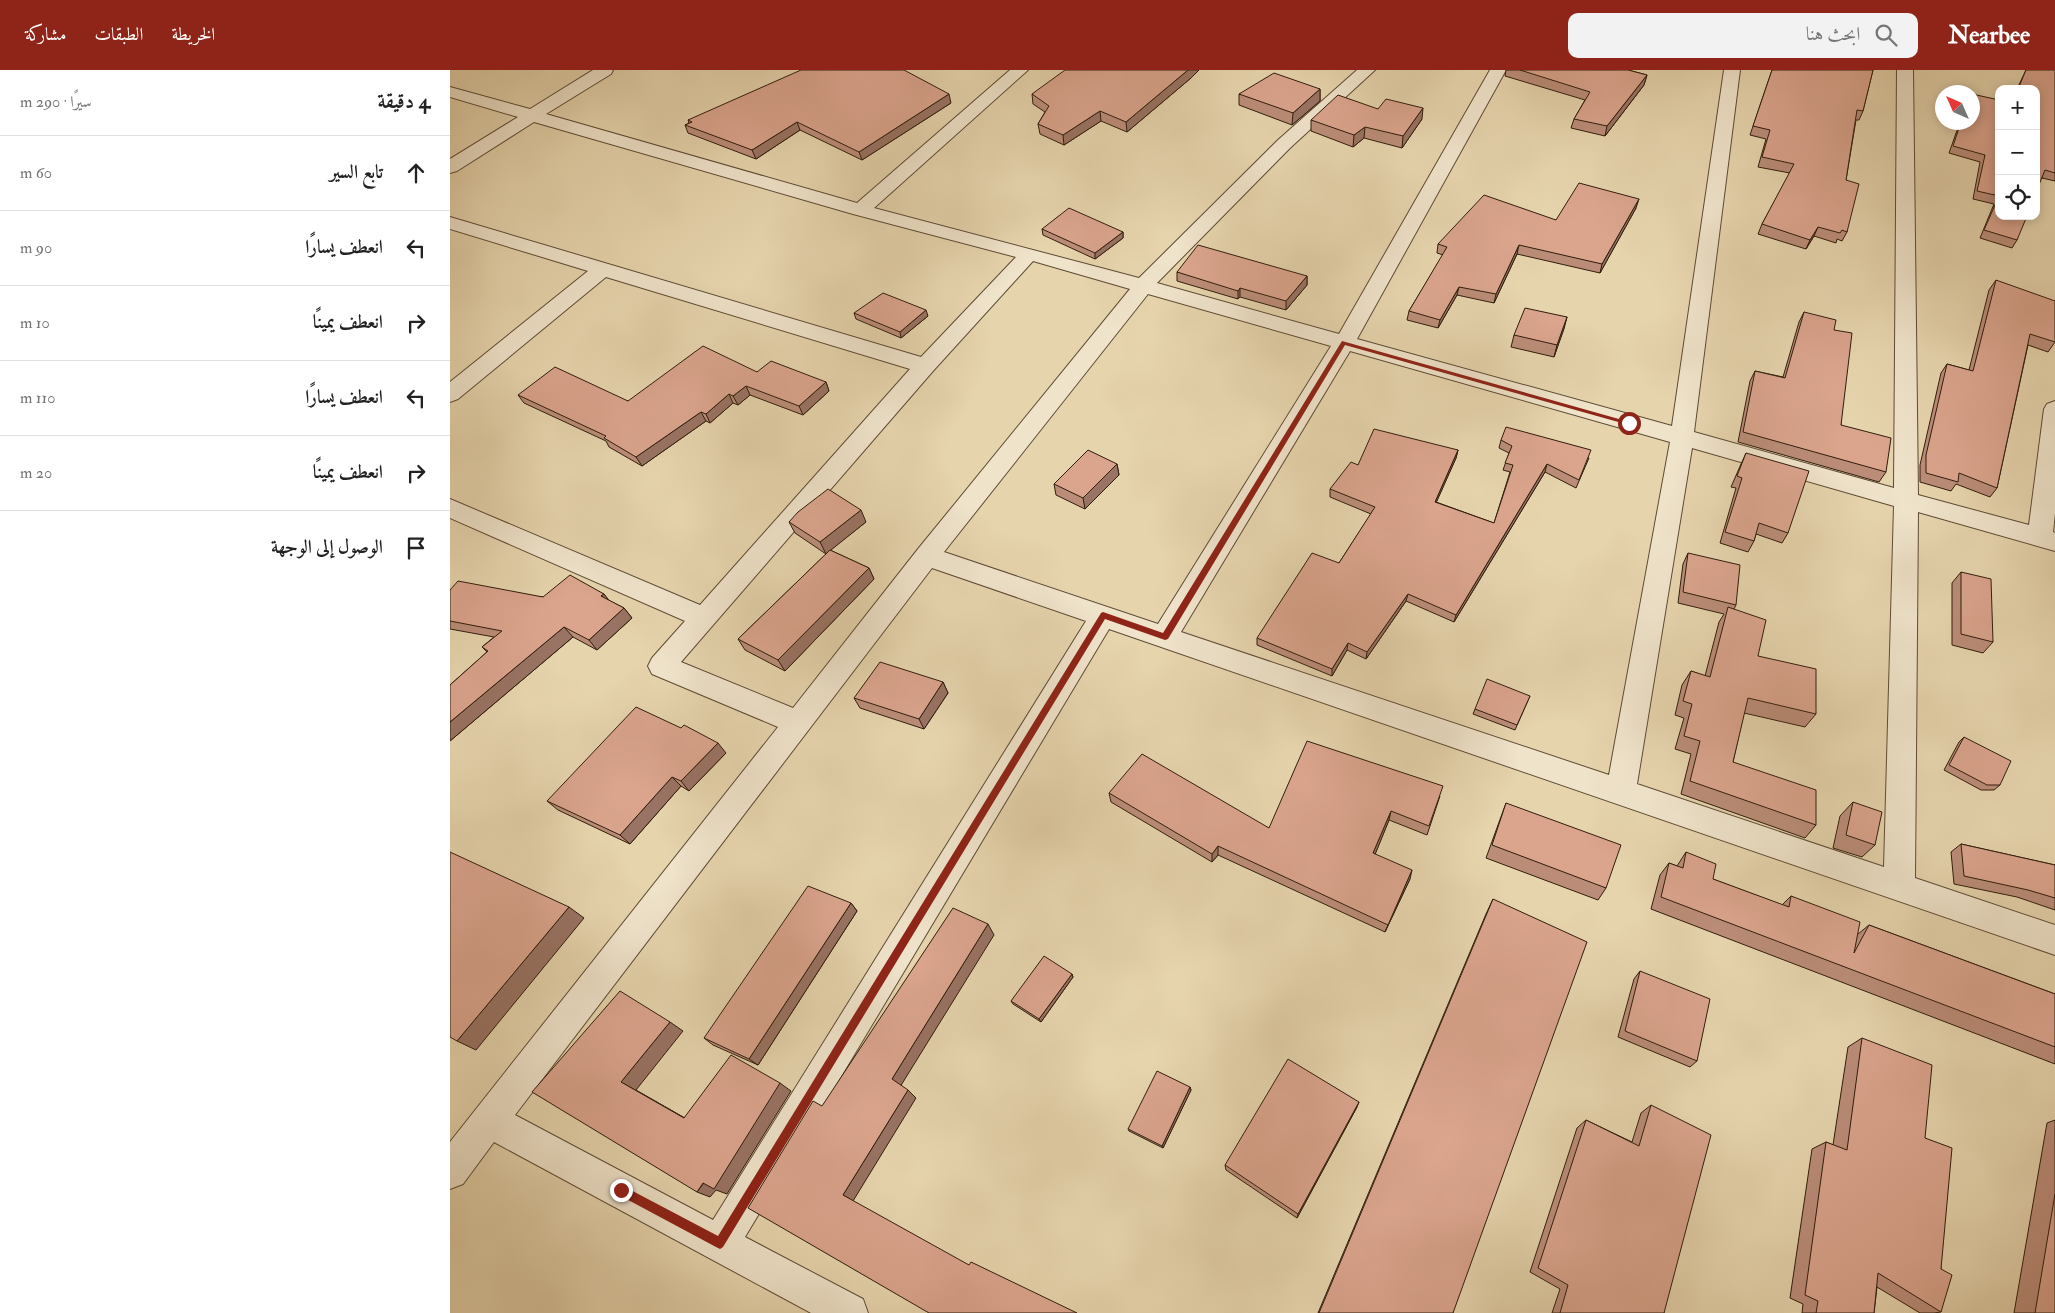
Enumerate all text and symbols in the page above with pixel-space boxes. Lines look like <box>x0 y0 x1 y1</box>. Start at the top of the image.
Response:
search box <box>1568 13 1918 58</box>
text: Nearbee <box>1948 20 2030 51</box>
icon: search <box>1872 21 1900 49</box>
text: ابحث هنا <box>1806 22 1860 46</box>
text: مشاركة <box>25 23 66 46</box>
text: الطبقات <box>94 23 143 46</box>
text: الخريطة <box>171 23 215 46</box>
north arrow <box>1935 85 1980 130</box>
map controls <box>1995 85 2040 220</box>
button: + <box>1995 85 2040 130</box>
text: 4 دقيقة <box>378 88 430 115</box>
text: سيرًا · 290 m <box>20 92 92 112</box>
button: − <box>1995 130 2040 175</box>
icon: ahead <box>402 159 430 187</box>
text: تابع السير <box>329 160 383 184</box>
text: 60 m <box>20 163 52 183</box>
button: locate <box>1995 175 2040 220</box>
icon: left <box>402 234 430 262</box>
text: انعطف يسارًا <box>305 235 383 259</box>
text: 90 m <box>20 238 52 258</box>
icon: right <box>402 309 430 337</box>
text: انعطف يمينًا <box>313 310 383 334</box>
text: 10 m <box>20 313 50 333</box>
icon: left <box>402 384 430 412</box>
text: انعطف يسارًا <box>305 385 383 409</box>
text: 110 m <box>20 388 55 408</box>
route start <box>1618 412 1641 435</box>
icon: right <box>402 459 430 487</box>
text: انعطف يمينًا <box>313 460 383 484</box>
text: 20 m <box>20 463 52 483</box>
icon: arrive <box>402 534 430 562</box>
text: الوصول إلى الوجهة <box>271 535 383 559</box>
route end <box>610 1179 633 1202</box>

